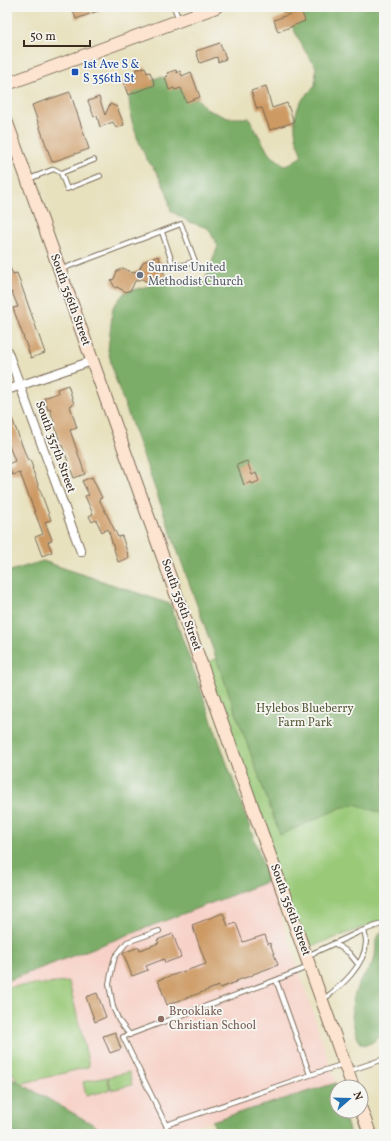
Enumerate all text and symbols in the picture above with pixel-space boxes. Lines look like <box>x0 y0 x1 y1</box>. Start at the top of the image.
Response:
scale bar <box>24 22 90 48</box>
text: 50 m <box>30 29 56 45</box>
place label: 1st Ave S & S 356th St <box>83 57 139 87</box>
marker: 1st Ave S & S 356th St <box>70 67 80 77</box>
street label: South 356th Street <box>46 252 94 348</box>
place label: Sunrise United Methodist Church <box>148 260 244 290</box>
marker: Sunrise United Methodist Church <box>135 270 145 280</box>
street label: South 357th Street <box>31 399 79 495</box>
street label: South 356th Street <box>157 557 205 653</box>
park label: Hylebos Blueberry Farm Park <box>256 701 354 731</box>
street label: South 356th Street <box>266 862 314 958</box>
place label: Brooklake Christian School <box>169 1004 257 1034</box>
marker: Brooklake Christian School <box>156 1014 166 1024</box>
north arrow <box>329 1079 369 1119</box>
text: N <box>349 1090 365 1102</box>

